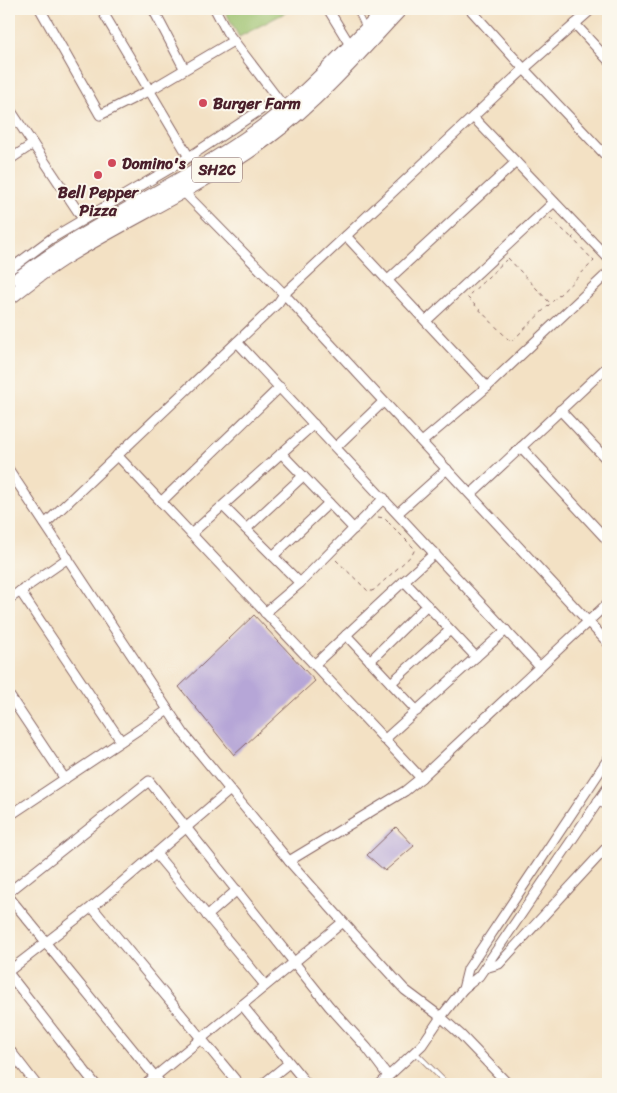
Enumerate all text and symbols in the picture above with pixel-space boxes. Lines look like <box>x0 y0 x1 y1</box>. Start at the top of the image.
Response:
place label: Burger Farm <box>213 89 301 118</box>
marker: Burger Farm <box>197 97 209 109</box>
place label: Domino's <box>122 149 186 178</box>
marker: Domino's <box>106 157 118 169</box>
road number: SH2C <box>192 158 242 182</box>
marker: Bell Pepper Pizza <box>92 169 104 181</box>
place label: Bell Pepper Pizza <box>58 178 140 225</box>

